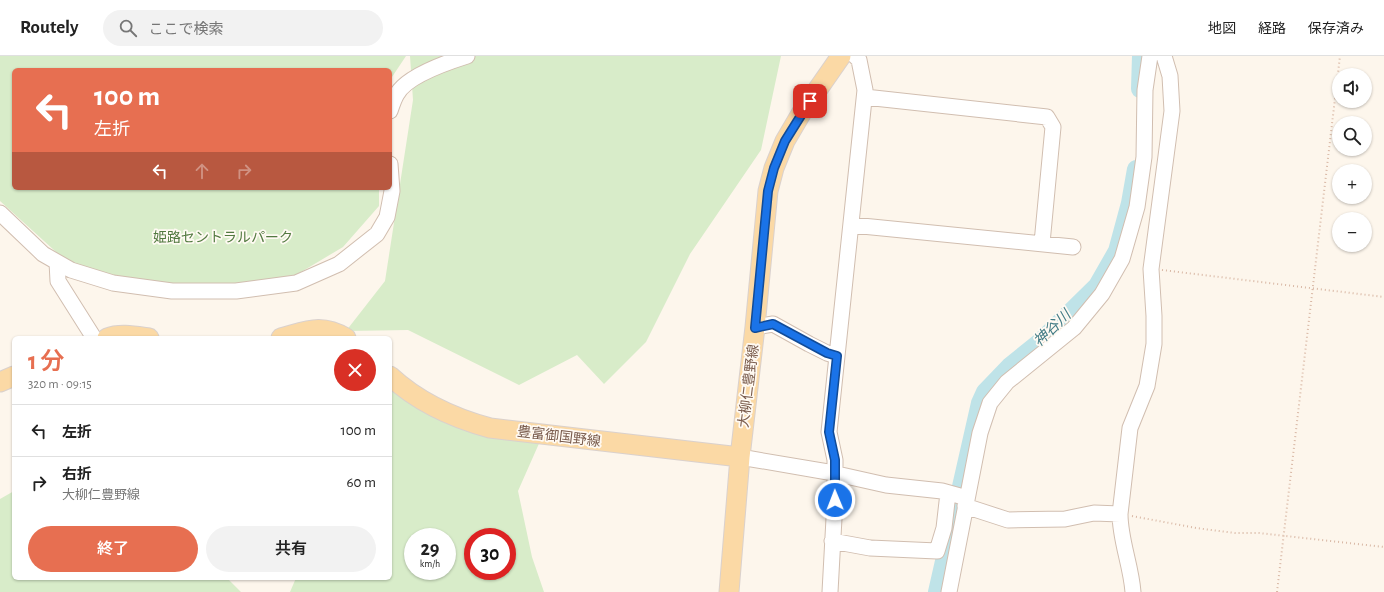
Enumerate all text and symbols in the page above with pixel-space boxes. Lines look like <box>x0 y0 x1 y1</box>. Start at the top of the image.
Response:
search box <box>103 10 383 46</box>
icon: search <box>117 17 139 39</box>
text: Routely <box>20 18 79 37</box>
text: ここで検索 <box>149 22 224 37</box>
text: 地図 <box>1208 22 1236 36</box>
text: 経路 <box>1258 22 1286 36</box>
text: 保存済み <box>1308 22 1364 36</box>
map controls <box>1332 68 1372 252</box>
button: sound <box>1332 68 1372 108</box>
text: 100 m <box>94 83 160 111</box>
icon: left <box>28 84 80 136</box>
pin <box>793 84 827 118</box>
icon: arrive <box>799 90 821 112</box>
button: search <box>1332 116 1372 156</box>
text: 左折 <box>94 121 130 139</box>
icon: left <box>149 160 171 182</box>
icon: ahead <box>191 160 213 182</box>
icon: right <box>233 160 255 182</box>
button: + <box>1332 164 1372 204</box>
button: − <box>1332 212 1372 252</box>
park label: 姫路セントラルパーク <box>153 230 293 245</box>
water label: 神谷川 <box>1030 305 1075 349</box>
street label: 大柳仁豊野線 <box>735 343 761 429</box>
button: close <box>334 349 376 391</box>
text: 1 分 <box>28 350 64 374</box>
text: 320 m · 09:15 <box>28 378 92 391</box>
icon: left <box>28 420 50 442</box>
text: 100 m <box>341 423 376 438</box>
street label: 豊富御国野線 <box>516 424 602 449</box>
text: 左折 <box>62 425 92 440</box>
text: 右折 <box>62 467 92 482</box>
icon: right <box>28 472 50 494</box>
text: 60 m <box>347 475 376 490</box>
position arrow <box>814 479 856 521</box>
text: 大柳仁豊野線 <box>62 489 140 502</box>
button: 終了 <box>28 526 198 572</box>
button: 共有 <box>206 526 376 572</box>
speed limit sign: 30 <box>464 528 516 580</box>
text: 29 <box>420 539 440 559</box>
text: km/h <box>420 559 440 569</box>

